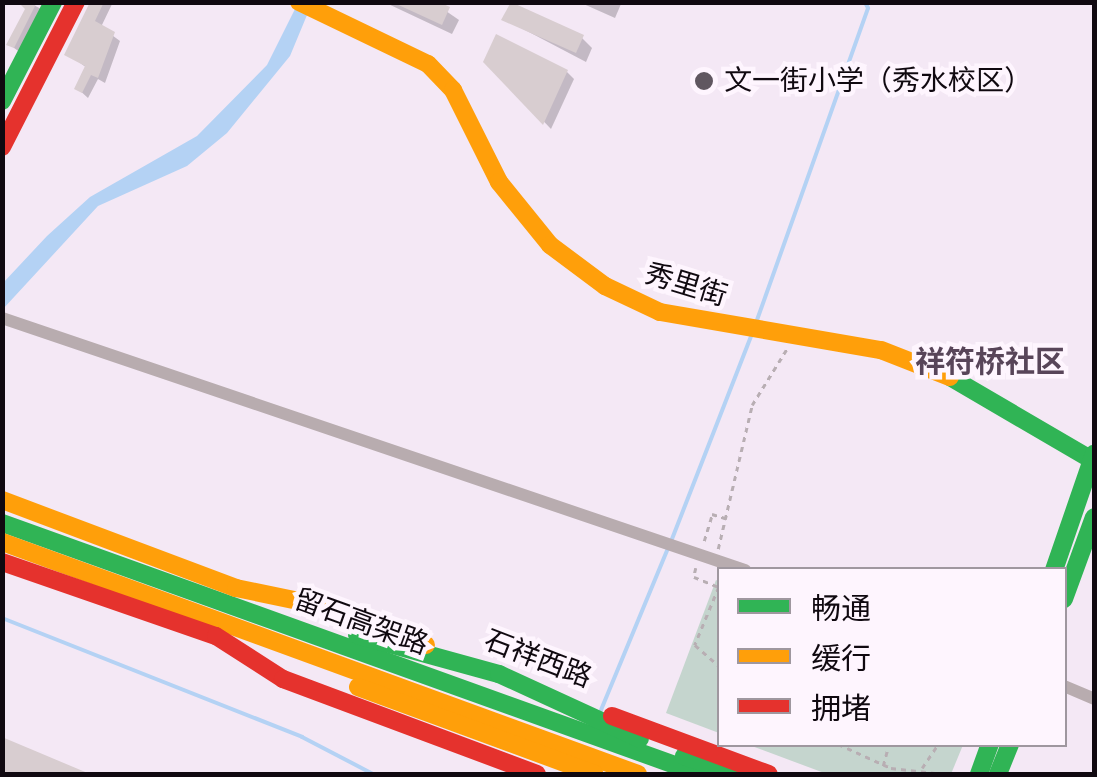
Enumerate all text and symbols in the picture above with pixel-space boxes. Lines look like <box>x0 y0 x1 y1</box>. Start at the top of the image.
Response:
place label: 文一街小学（秀水校区） <box>724 64 1032 98</box>
marker: 文一街小学（秀水校区） <box>693 70 715 92</box>
street label: 秀里街 <box>641 257 731 313</box>
district label: 祥符桥社区 <box>915 344 1065 380</box>
legend <box>717 567 1067 747</box>
street label: 留石高架路 <box>289 582 433 662</box>
text: 畅通 <box>811 591 871 626</box>
street label: 石祥西路 <box>480 623 596 695</box>
text: 缓行 <box>811 641 871 676</box>
text: 拥堵 <box>811 691 871 726</box>

